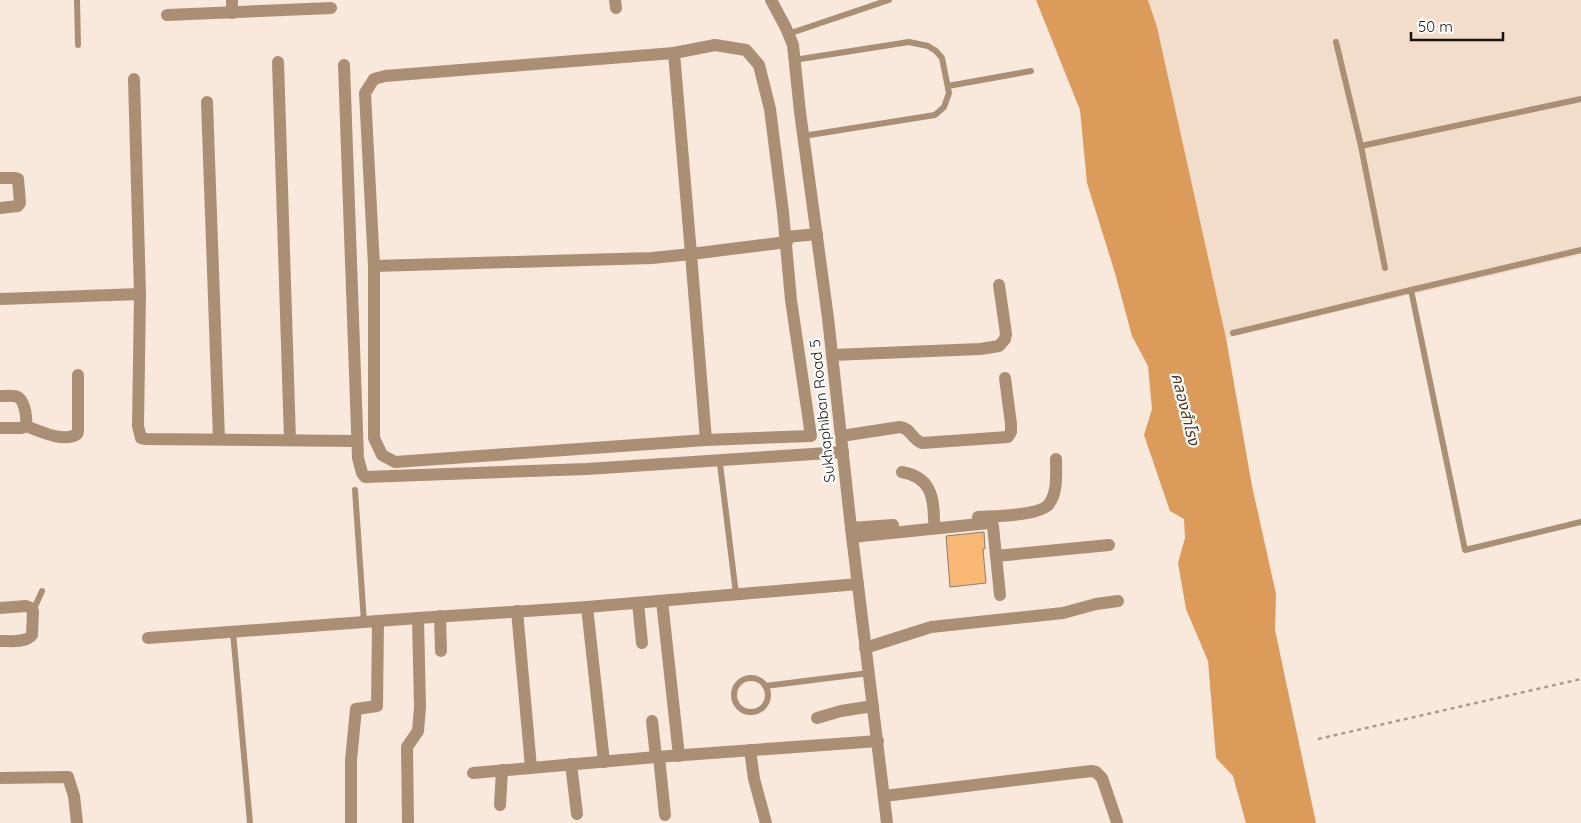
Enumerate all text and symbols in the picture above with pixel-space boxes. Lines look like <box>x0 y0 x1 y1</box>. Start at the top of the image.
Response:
scale bar <box>1411 10 1504 42</box>
text: 50 m <box>1418 17 1453 36</box>
street label: Sukhaphiban Road 5 <box>805 339 839 483</box>
water label: คลองสำโรง <box>1167 371 1205 448</box>

